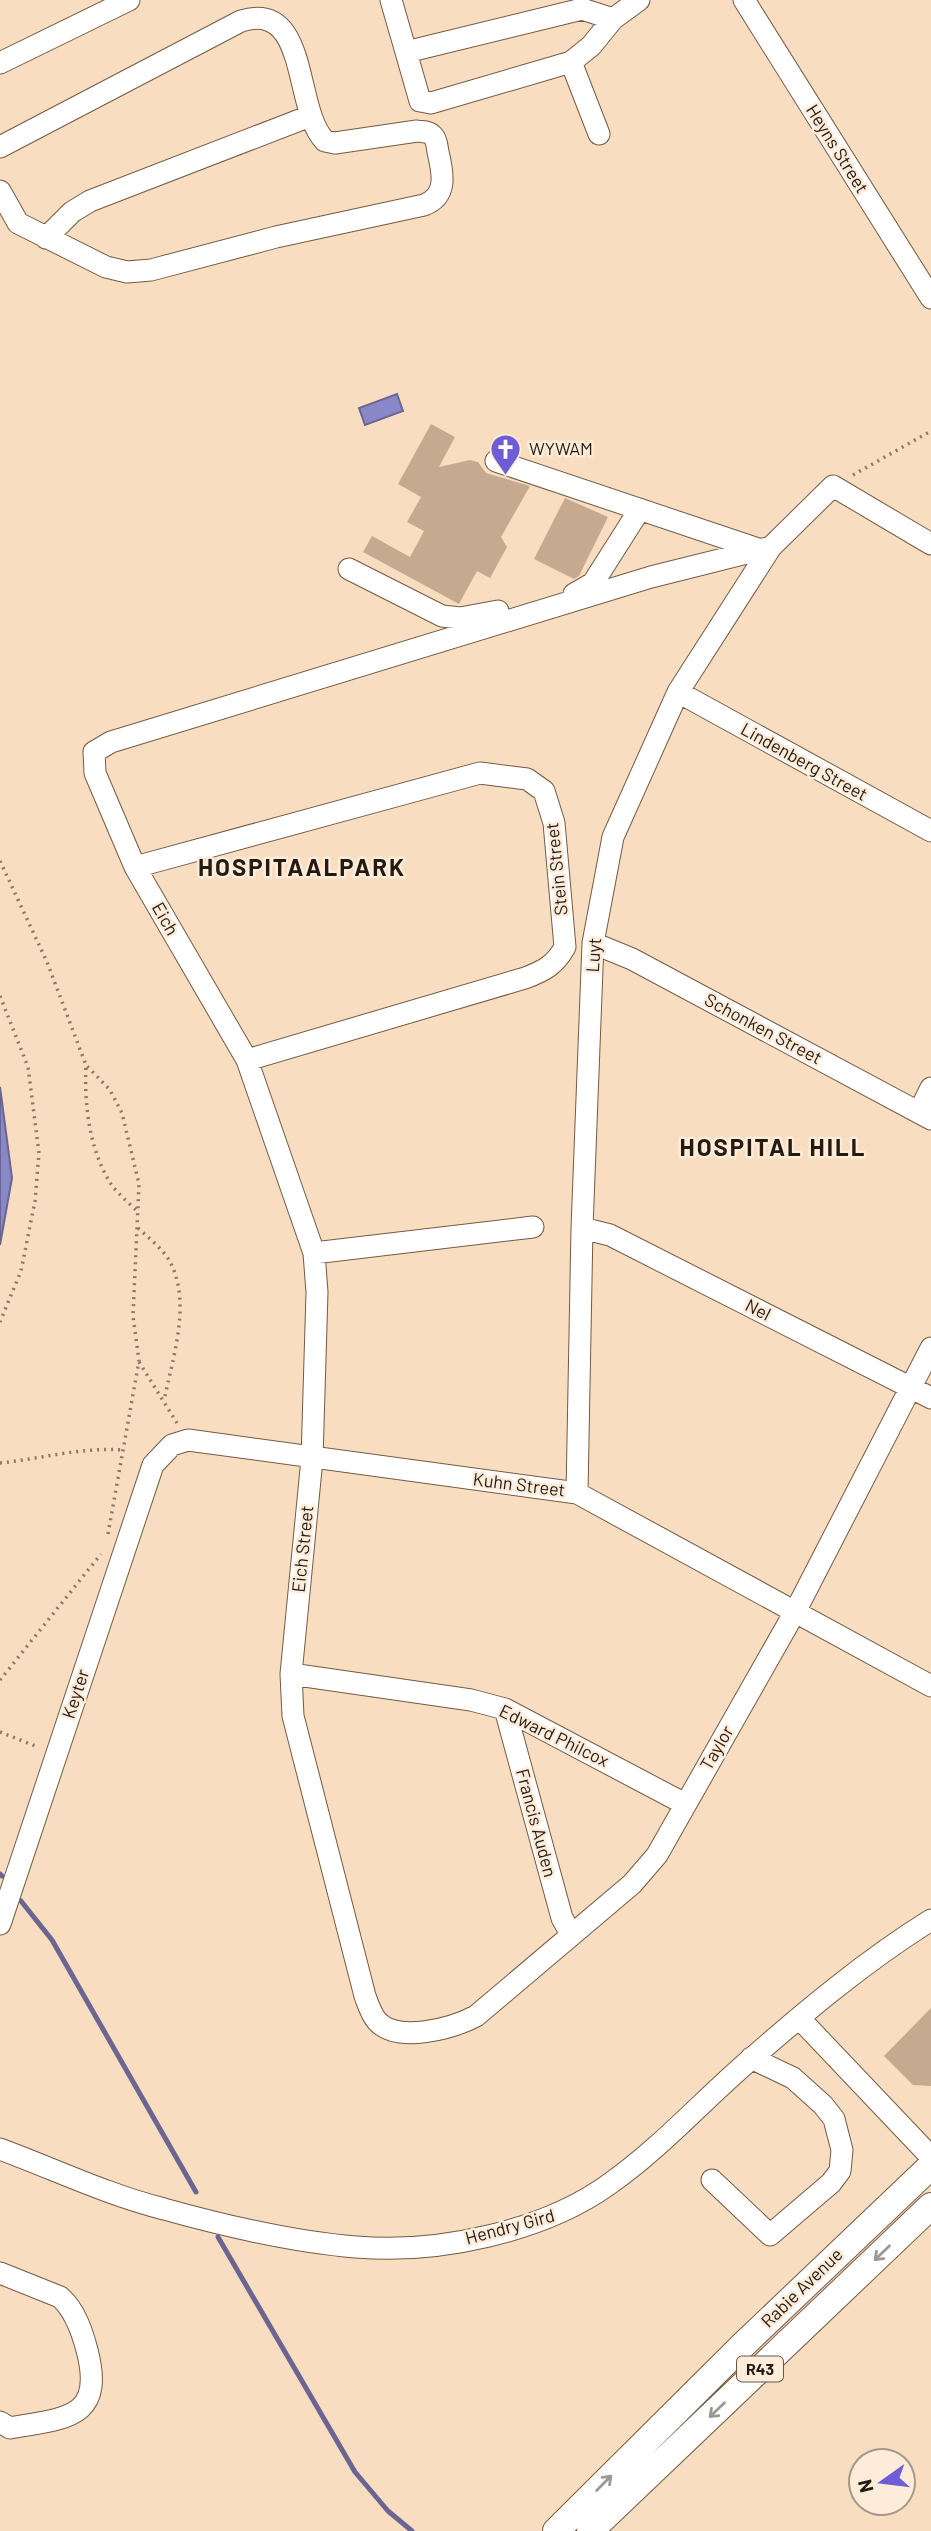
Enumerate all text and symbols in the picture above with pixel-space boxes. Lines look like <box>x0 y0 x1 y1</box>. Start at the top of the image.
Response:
street label: Heyns Street <box>802 100 874 197</box>
church icon: WYWAM <box>489 432 523 476</box>
place label: WYWAM <box>529 437 593 459</box>
street label: Lindenberg Street <box>737 717 872 805</box>
street label: Stein Street <box>540 821 572 917</box>
district label: HOSPITAALPARK <box>198 852 406 881</box>
street label: Eich <box>148 898 184 939</box>
street label: Luyt <box>581 937 605 973</box>
street label: Schonken Street <box>701 988 826 1068</box>
district label: HOSPITAL HILL <box>680 1132 866 1161</box>
street label: Nel <box>742 1293 775 1325</box>
street label: Kuhn Street <box>472 1467 567 1501</box>
street label: Eich Street <box>287 1504 318 1593</box>
street label: Keyter <box>57 1666 93 1721</box>
street label: Edward Philcox <box>496 1699 613 1771</box>
street label: Taylor <box>695 1721 738 1774</box>
street label: Francis Auden <box>512 1766 562 1879</box>
street label: Hendry Gird <box>463 2204 557 2249</box>
street label: Rabie Avenue <box>756 2243 847 2332</box>
one-way arrow <box>873 2245 890 2262</box>
road number: R43 <box>737 2356 783 2382</box>
one-way arrow <box>709 2402 726 2419</box>
north arrow <box>847 2447 917 2517</box>
one-way arrow <box>596 2475 613 2492</box>
text: N <box>852 2477 878 2495</box>

